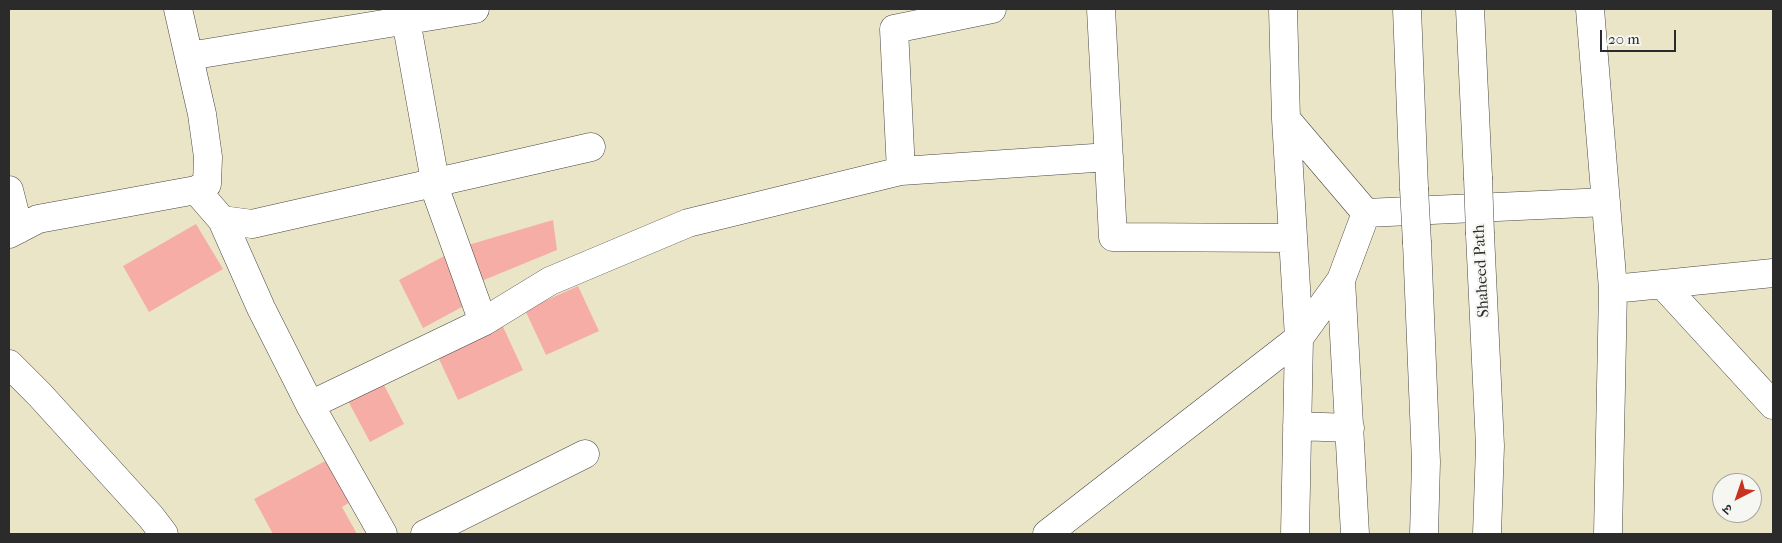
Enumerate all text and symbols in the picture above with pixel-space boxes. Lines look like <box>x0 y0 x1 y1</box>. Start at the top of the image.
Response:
scale bar <box>1602 20 1678 52</box>
text: 20 m <box>1608 30 1640 48</box>
street label: Shaheed Path <box>1470 224 1494 318</box>
north arrow <box>1712 473 1762 523</box>
text: उ <box>1719 500 1736 518</box>

